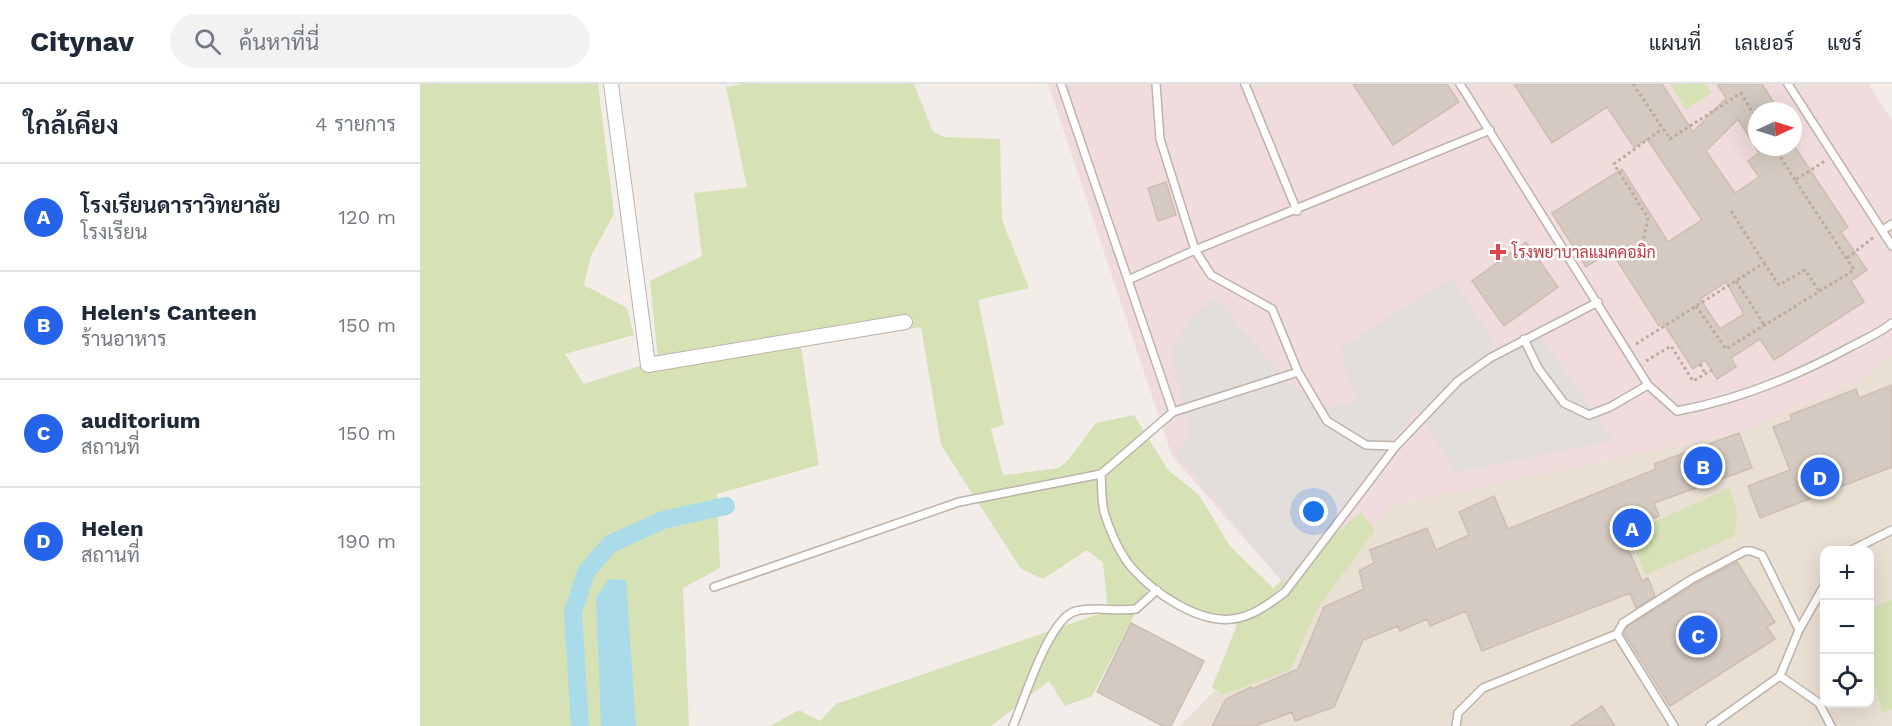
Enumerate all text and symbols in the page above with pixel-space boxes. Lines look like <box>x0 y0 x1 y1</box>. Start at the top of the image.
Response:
search box <box>170 14 590 68</box>
text: Citynav <box>30 25 134 58</box>
icon: search <box>191 25 224 58</box>
text: ค้นหาที่นี่ <box>239 30 319 55</box>
text: แผนที่ <box>1649 30 1701 55</box>
text: เลเยอร์ <box>1734 30 1794 55</box>
text: แชร์ <box>1827 30 1862 55</box>
north arrow <box>1748 102 1802 156</box>
text: ใกล้เคียง <box>24 110 119 140</box>
text: 4 รายการ <box>315 112 396 136</box>
text: โรงเรียนดาราวิทยาลัย <box>81 193 281 218</box>
text: A <box>37 205 50 229</box>
text: 120 m <box>338 205 396 229</box>
text: โรงเรียน <box>81 220 147 244</box>
place label: โรงพยาบาลแมคคอมิก <box>1511 241 1656 262</box>
marker: โรงพยาบาลแมคคอมิก <box>1489 243 1507 261</box>
text: Helen's Canteen <box>81 300 257 325</box>
text: B <box>37 313 50 337</box>
text: 150 m <box>338 313 396 337</box>
text: ร้านอาหาร <box>81 327 167 351</box>
text: auditorium <box>81 408 201 433</box>
text: C <box>37 421 50 445</box>
text: 150 m <box>338 421 396 445</box>
text: สถานที่ <box>81 435 140 459</box>
pin: B <box>1684 444 1722 488</box>
pin: D <box>1800 454 1840 500</box>
your location <box>1299 497 1328 526</box>
pin: A <box>1612 506 1652 550</box>
text: Helen <box>81 516 144 541</box>
text: D <box>36 529 51 553</box>
text: 190 m <box>338 529 396 553</box>
text: สถานที่ <box>81 543 140 567</box>
map controls <box>1820 546 1874 708</box>
button: + <box>1820 546 1874 600</box>
button: − <box>1820 600 1874 654</box>
pin: C <box>1678 612 1718 658</box>
button: locate <box>1820 654 1874 708</box>

